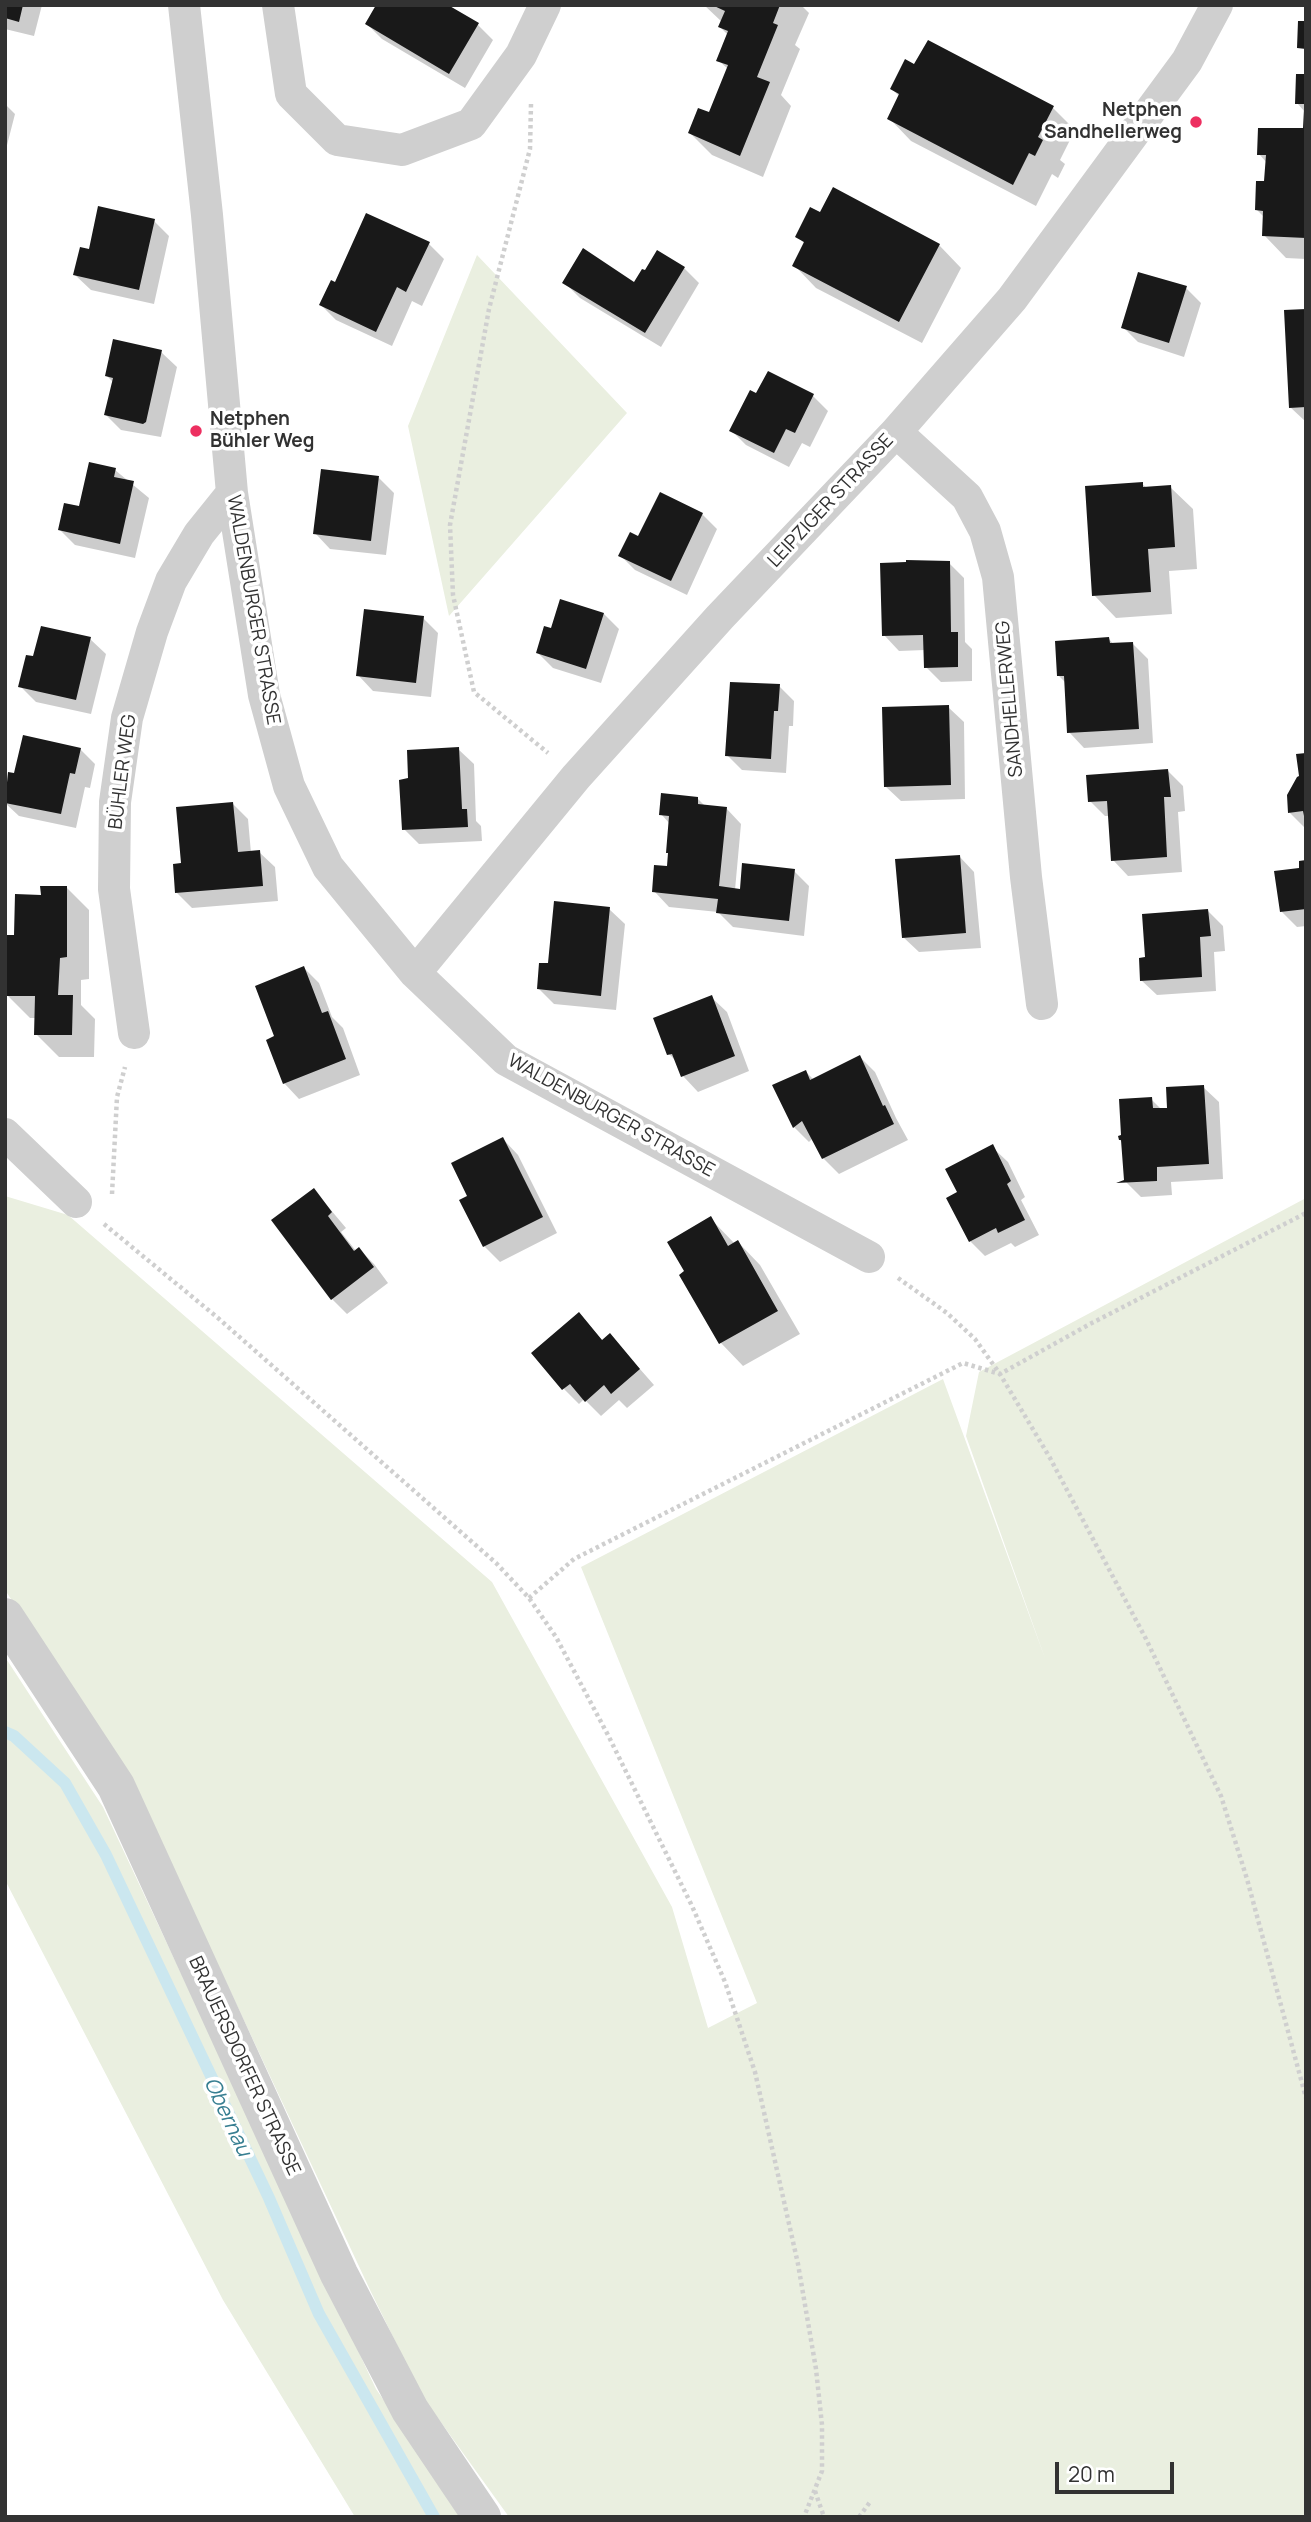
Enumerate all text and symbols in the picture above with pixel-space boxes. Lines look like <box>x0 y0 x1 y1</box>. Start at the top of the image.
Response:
place label: Netphen Sandhellerweg <box>1044 100 1182 144</box>
marker: Netphen Sandhellerweg <box>1188 114 1204 130</box>
place label: Netphen Bühler Weg <box>210 409 314 453</box>
marker: Netphen Bühler Weg <box>188 423 204 439</box>
street label: LEIPZIGER STRASSE <box>763 430 899 572</box>
street label: WALDENBURGER STRASSE <box>222 493 284 727</box>
street label: SANDHELLERWEG <box>992 620 1028 778</box>
street label: BÜHLER WEG <box>105 713 141 831</box>
street label: WALDENBURGER STRASSE <box>504 1050 718 1182</box>
street label: BRAUERSDORFER STRASSE <box>183 1953 305 2179</box>
water label: Obernau <box>198 2074 256 2160</box>
scale bar <box>1059 2448 1178 2492</box>
text: 20 m <box>1068 2460 1115 2488</box>

